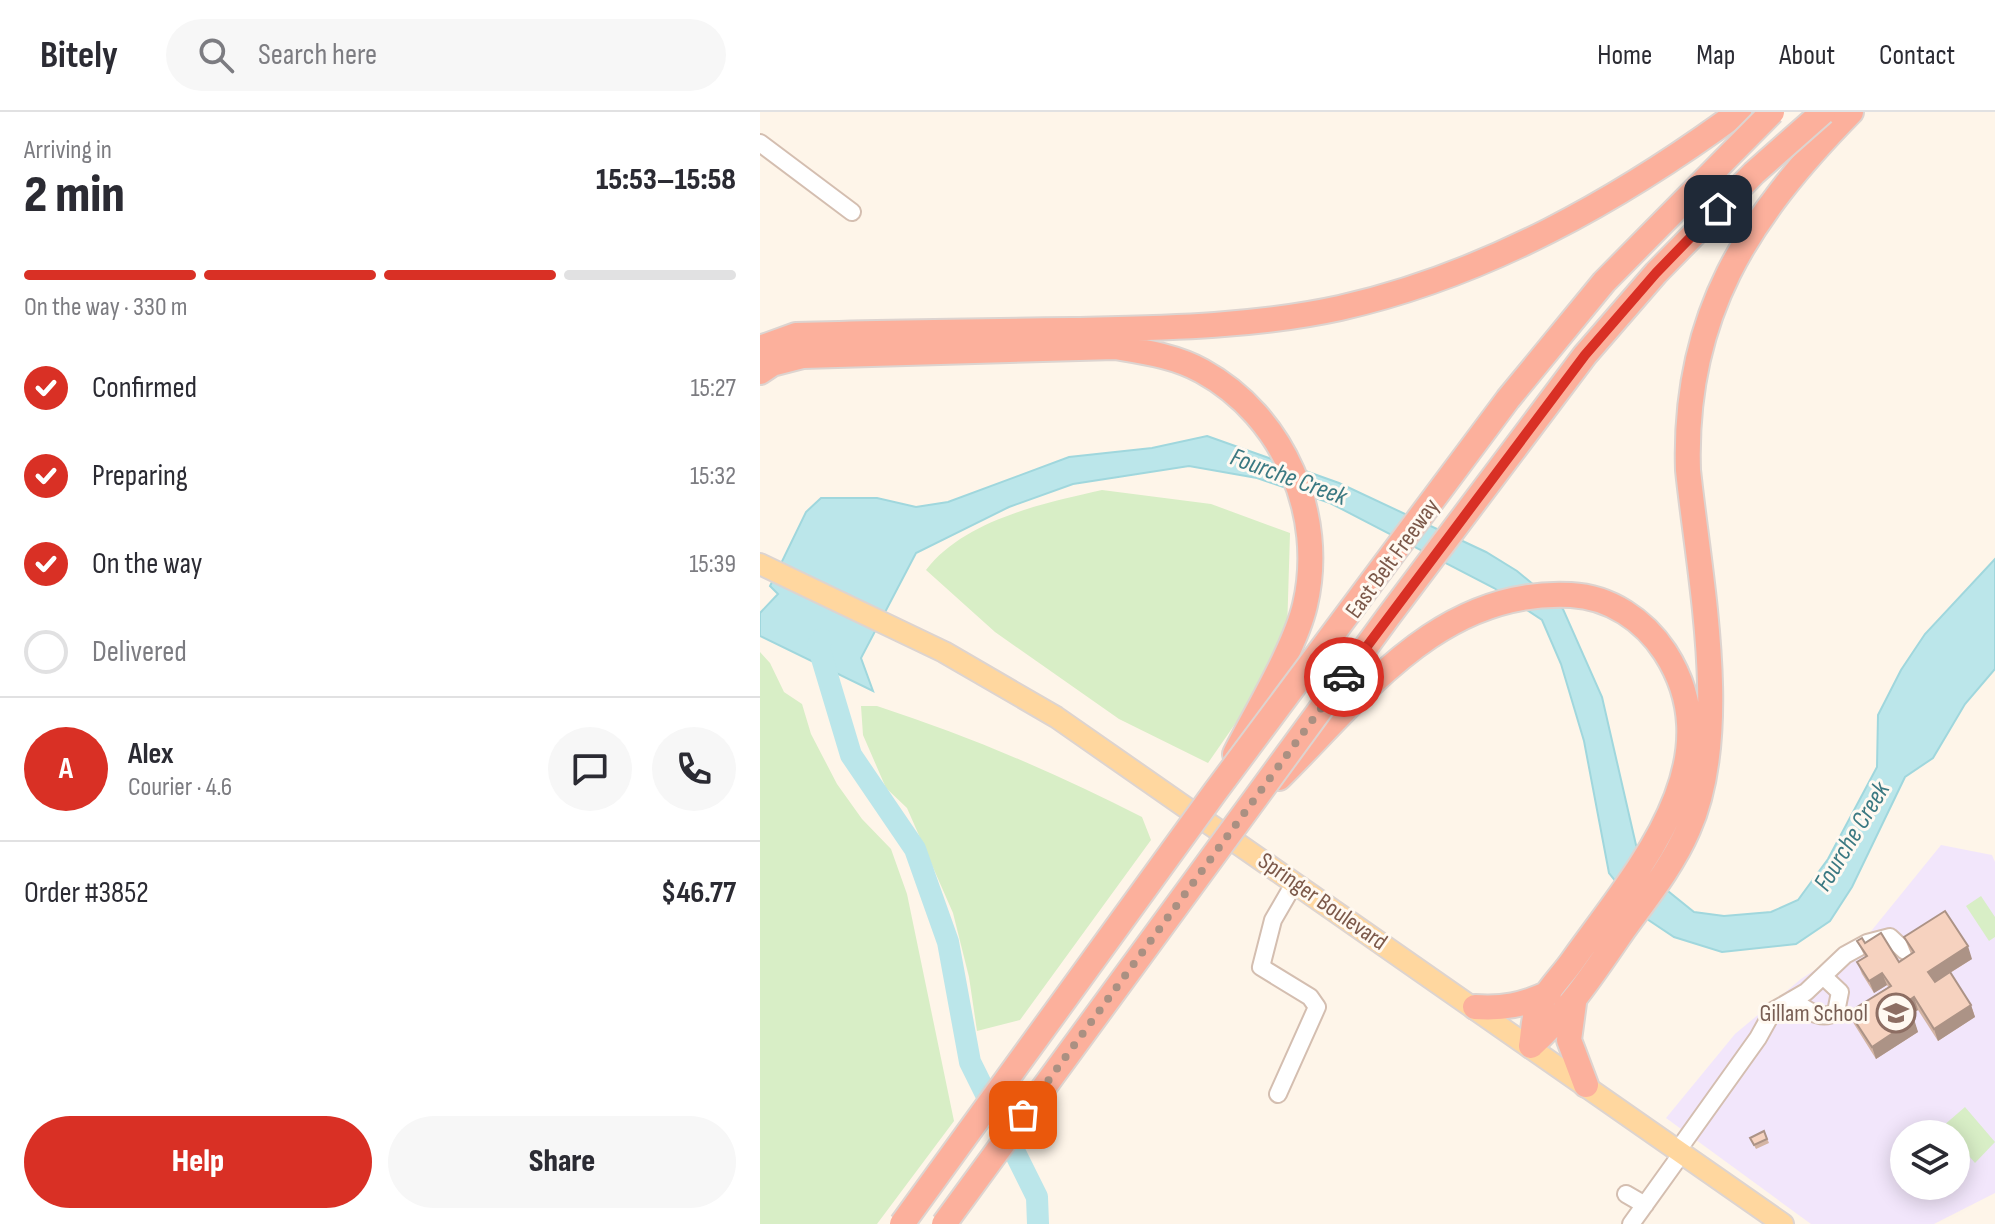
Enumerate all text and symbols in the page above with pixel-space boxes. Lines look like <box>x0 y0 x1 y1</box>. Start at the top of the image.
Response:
search box <box>166 19 726 91</box>
text: Bitely <box>40 33 118 78</box>
icon: search <box>194 33 238 77</box>
text: Search here <box>258 37 377 73</box>
text: Home <box>1597 39 1652 72</box>
text: Map <box>1696 39 1735 72</box>
text: About <box>1779 39 1835 72</box>
text: Contact <box>1879 39 1955 72</box>
text: Arriving in <box>24 135 112 166</box>
text: 15:53–15:58 <box>596 162 736 198</box>
text: 2 min <box>24 164 125 227</box>
pin <box>1684 175 1752 243</box>
icon: home <box>1696 187 1740 231</box>
text: On the way · 330 m <box>24 292 187 323</box>
icon: check <box>24 366 68 410</box>
text: Confirmed <box>92 370 197 406</box>
text: 15:27 <box>690 373 736 404</box>
water label: Fourche Creek <box>1226 442 1352 513</box>
icon: check <box>24 454 68 498</box>
text: Preparing <box>92 458 188 494</box>
text: 15:32 <box>690 461 736 492</box>
street label: East Belt Freeway <box>1339 493 1446 624</box>
icon: check <box>24 542 68 586</box>
text: On the way <box>92 546 202 582</box>
text: 15:39 <box>689 549 736 580</box>
text: Delivered <box>92 634 187 670</box>
courier <box>1304 637 1384 717</box>
icon: car <box>1322 655 1366 699</box>
button: chat <box>548 727 632 811</box>
button: phone <box>652 727 736 811</box>
text: Alex <box>128 736 174 772</box>
text: A <box>59 751 73 787</box>
text: Courier · 4.6 <box>128 772 232 803</box>
water label: Fourche Creek <box>1808 775 1898 897</box>
street label: Springer Boulevard <box>1253 846 1393 957</box>
text: Order #3852 <box>24 875 149 911</box>
text: $46.77 <box>661 875 736 911</box>
school or university icon: Gillam School <box>1875 992 1917 1034</box>
place label: Gillam School <box>1760 999 1868 1028</box>
pin <box>989 1081 1057 1149</box>
icon: bag <box>1001 1093 1045 1137</box>
button: Help <box>24 1116 372 1208</box>
button: Share <box>388 1116 736 1208</box>
map controls <box>1890 1120 1970 1200</box>
button: layers <box>1890 1120 1970 1200</box>

